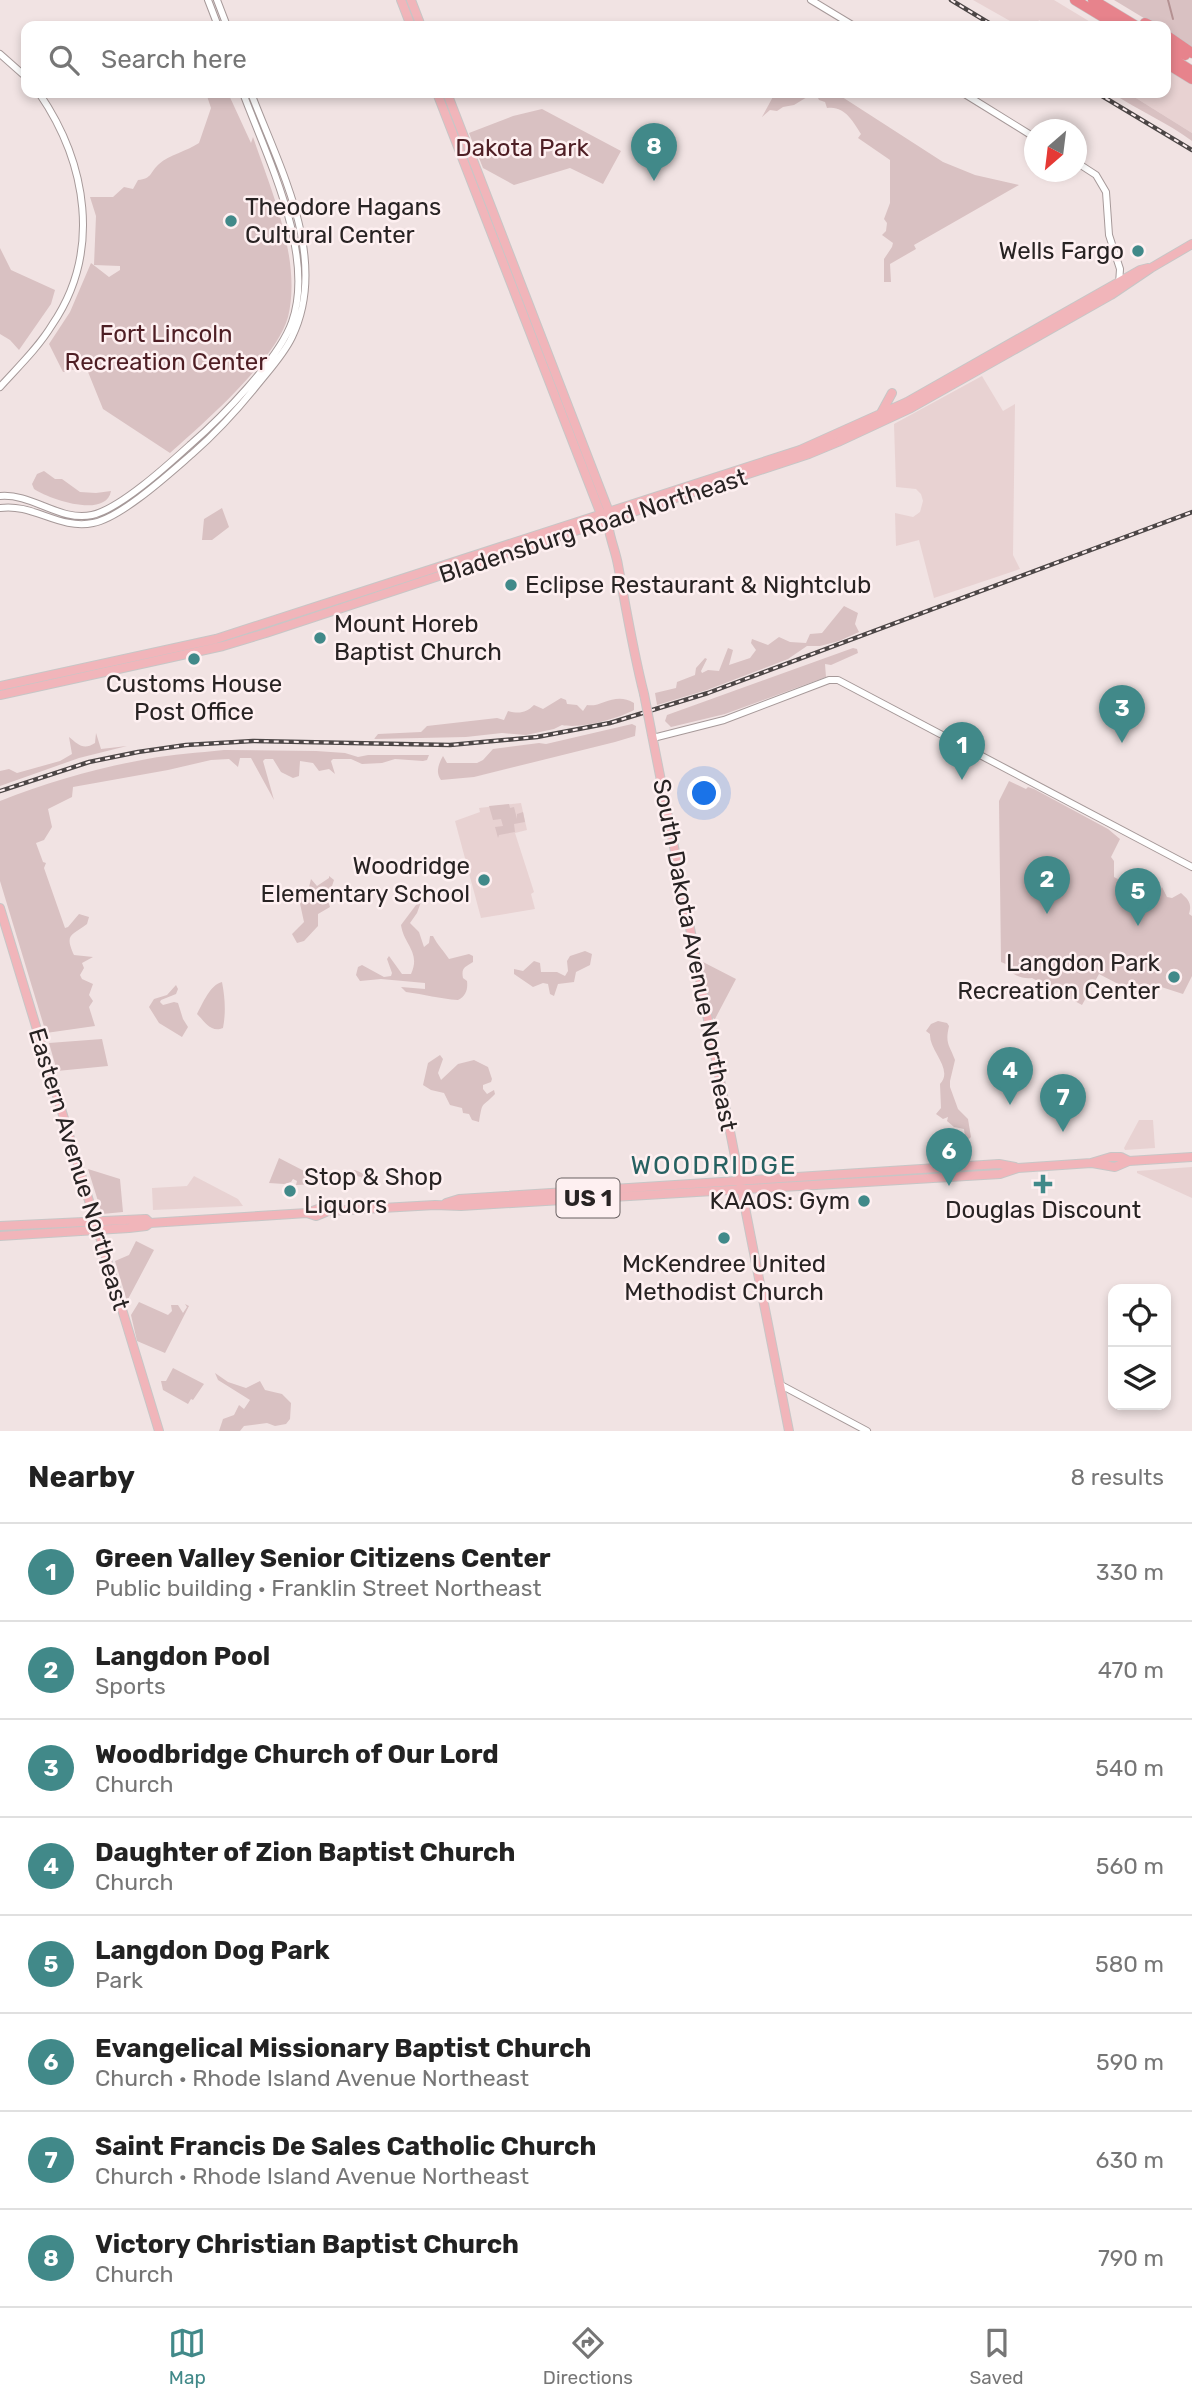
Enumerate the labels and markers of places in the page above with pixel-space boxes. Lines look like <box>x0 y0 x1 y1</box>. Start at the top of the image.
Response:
pin: 8 <box>631 123 677 181</box>
place label: Theodore Hagans Cultural Center <box>245 193 441 249</box>
marker: Theodore Hagans Cultural Center <box>223 213 239 229</box>
place label: Wells Fargo <box>999 237 1124 265</box>
marker: Wells Fargo <box>1130 243 1146 259</box>
place label: Eclipse Restaurant & Nightclub <box>525 571 871 599</box>
marker: Eclipse Restaurant & Nightclub <box>503 577 519 593</box>
place label: Mount Horeb Baptist Church <box>334 610 502 666</box>
marker: Mount Horeb Baptist Church <box>312 630 328 646</box>
marker: Customs House Post Office <box>186 651 202 667</box>
place label: Customs House Post Office <box>106 670 282 726</box>
pin: 3 <box>1099 685 1145 743</box>
pin: 1 <box>939 722 985 780</box>
place label: Woodridge Elementary School <box>261 852 470 908</box>
pin: 2 <box>1024 856 1070 914</box>
pin: 5 <box>1115 868 1161 926</box>
marker: Woodridge Elementary School <box>476 872 492 888</box>
place label: Langdon Park Recreation Center <box>957 949 1161 1005</box>
marker: Langdon Park Recreation Center <box>1166 969 1182 985</box>
pin: 4 <box>987 1047 1033 1105</box>
pin: 7 <box>1040 1074 1086 1132</box>
pin: 6 <box>926 1128 972 1186</box>
place label: Stop & Shop Liquors <box>304 1163 442 1219</box>
marker: Douglas Discount <box>1035 1176 1051 1192</box>
marker: Stop & Shop Liquors <box>282 1183 298 1199</box>
place label: KAAOS: Gym <box>710 1187 850 1215</box>
marker: KAAOS: Gym <box>856 1193 872 1209</box>
place label: Douglas Discount <box>945 1196 1141 1224</box>
marker: McKendree United Methodist Church <box>716 1230 732 1246</box>
place label: McKendree United Methodist Church <box>622 1250 826 1306</box>

